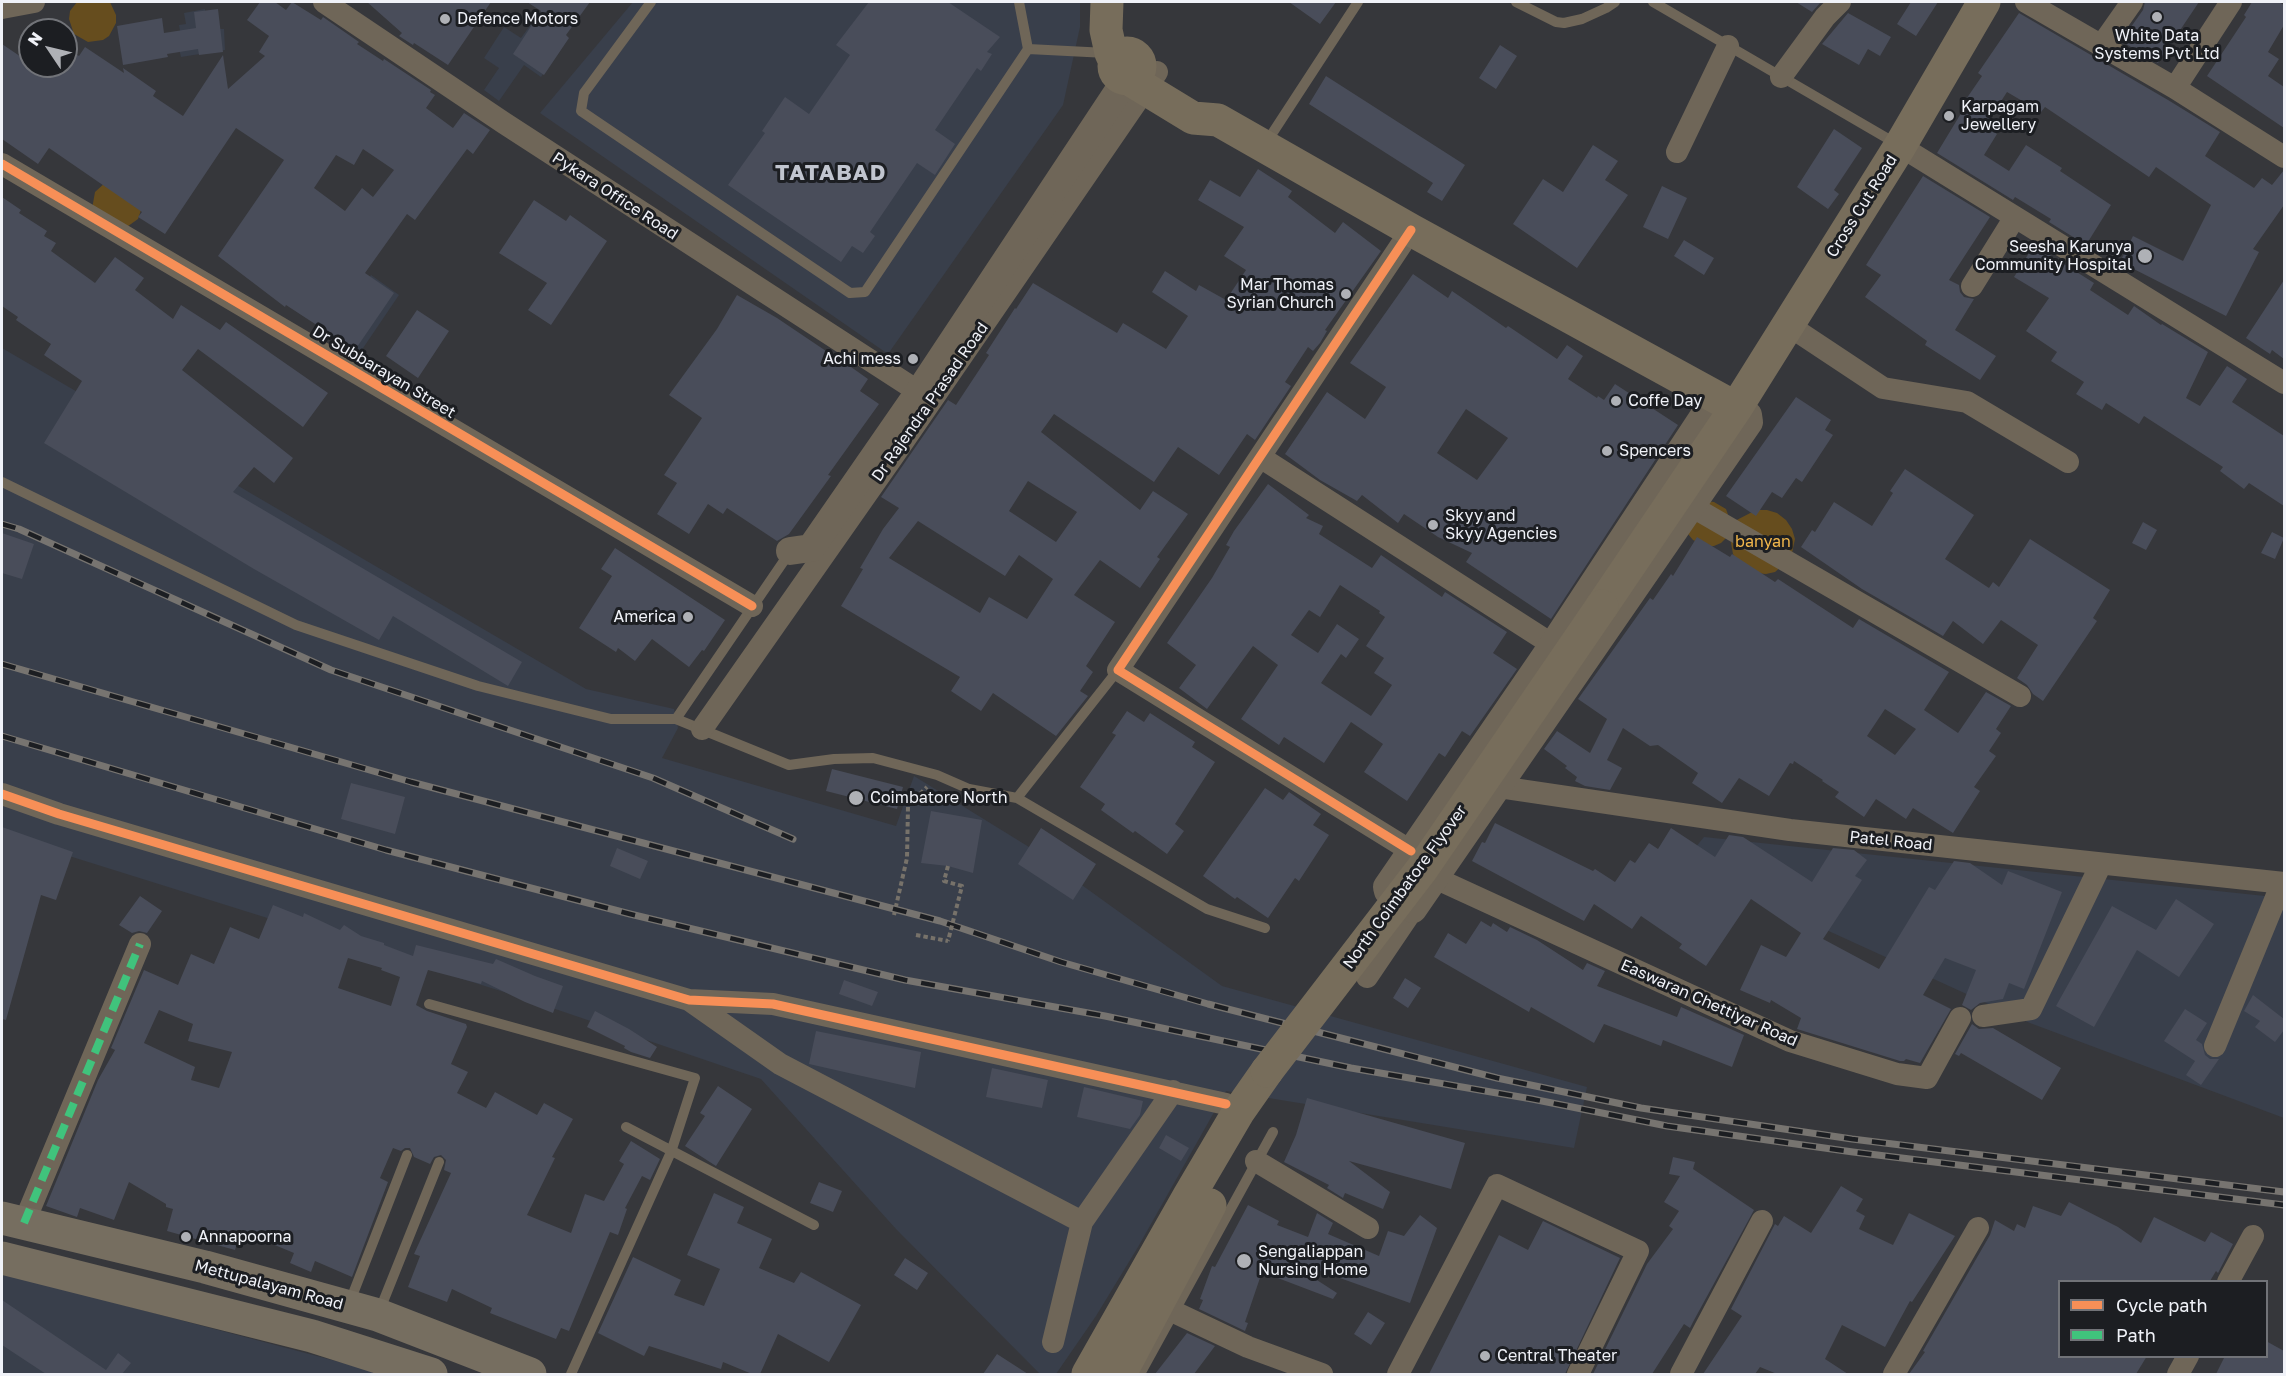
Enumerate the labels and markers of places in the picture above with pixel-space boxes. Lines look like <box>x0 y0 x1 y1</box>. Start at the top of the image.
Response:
place label: Defence Motors <box>457 9 578 29</box>
marker: White Data Systems Pvt Ltd <box>2150 10 2164 24</box>
marker: Defence Motors <box>438 12 452 26</box>
place label: White Data Systems Pvt Ltd <box>2094 26 2220 64</box>
place label: Karpagam Jewellery <box>1961 97 2039 135</box>
marker: Karpagam Jewellery <box>1942 109 1956 123</box>
place label: Seesha Karunya Community Hospital <box>1975 237 2132 275</box>
marker: Seesha Karunya Community Hospital <box>2136 247 2154 265</box>
place label: Mar Thomas Syrian Church <box>1227 275 1334 313</box>
marker: Mar Thomas Syrian Church <box>1339 287 1353 301</box>
place label: Achi mess <box>823 349 901 369</box>
marker: Achi mess <box>906 352 920 366</box>
place label: Coffe Day <box>1628 391 1702 411</box>
marker: Coffe Day <box>1609 394 1623 408</box>
place label: Spencers <box>1619 441 1691 461</box>
marker: Spencers <box>1600 444 1614 458</box>
place label: Skyy and Skyy Agencies <box>1445 506 1557 544</box>
marker: Skyy and Skyy Agencies <box>1426 518 1440 532</box>
place label: America <box>614 607 676 627</box>
marker: America <box>681 610 695 624</box>
place label: Coimbatore North <box>870 788 1008 808</box>
marker: Coimbatore North <box>847 789 865 807</box>
place label: Annapoorna <box>198 1227 292 1247</box>
marker: Annapoorna <box>179 1230 193 1244</box>
place label: Sengaliappan Nursing Home <box>1258 1242 1368 1280</box>
marker: Sengaliappan Nursing Home <box>1235 1252 1253 1270</box>
place label: Central Theater <box>1497 1346 1617 1366</box>
marker: Central Theater <box>1478 1349 1492 1363</box>

